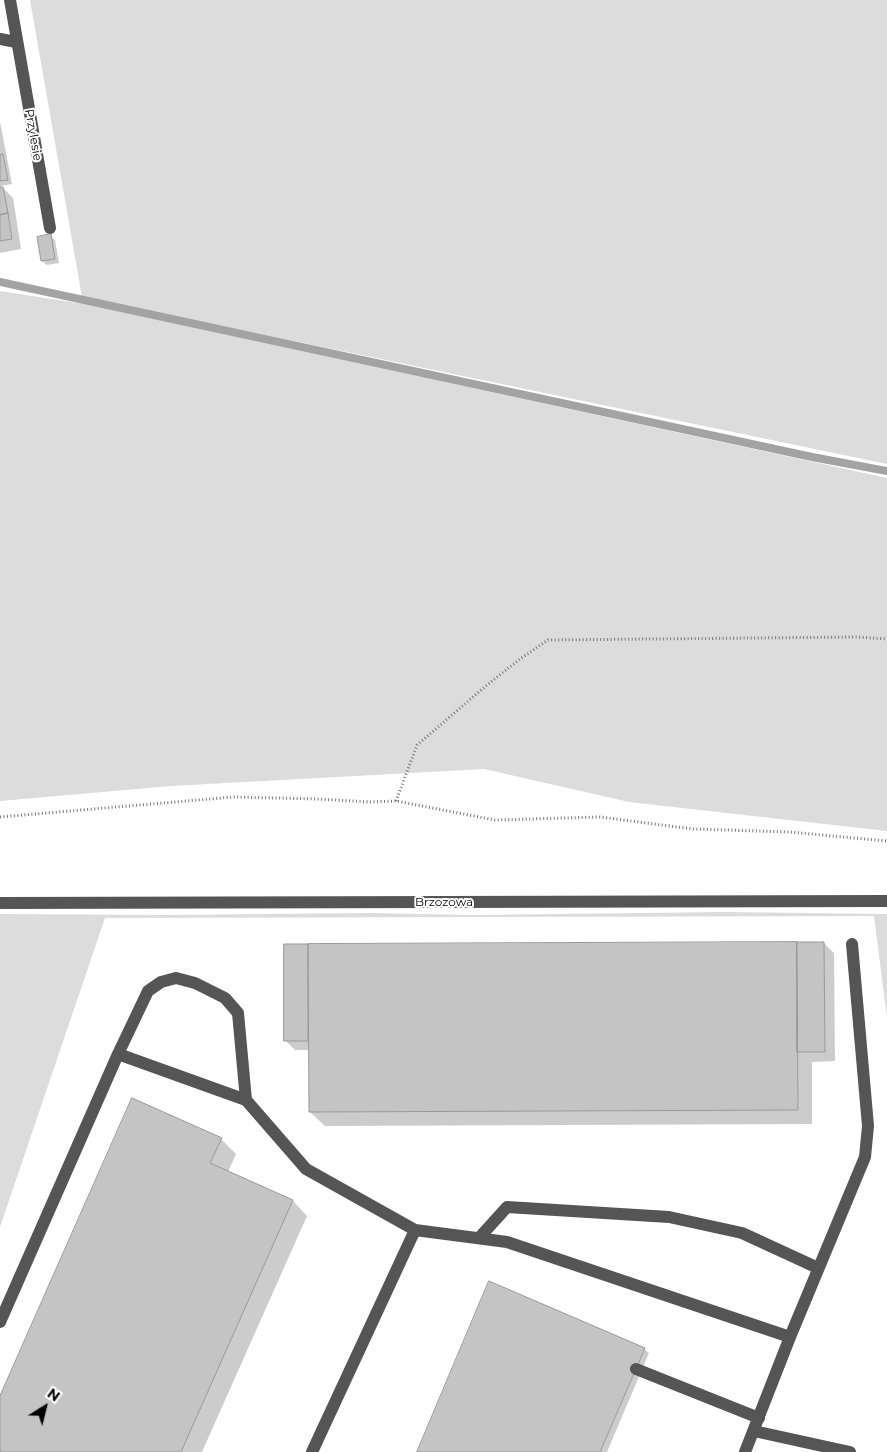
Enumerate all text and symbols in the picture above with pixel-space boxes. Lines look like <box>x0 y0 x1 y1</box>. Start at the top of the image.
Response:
street label: Przylesie <box>21 108 45 162</box>
street label: Brzozowa <box>415 895 473 909</box>
north arrow <box>20 1382 70 1432</box>
text: N <box>44 1384 64 1405</box>

